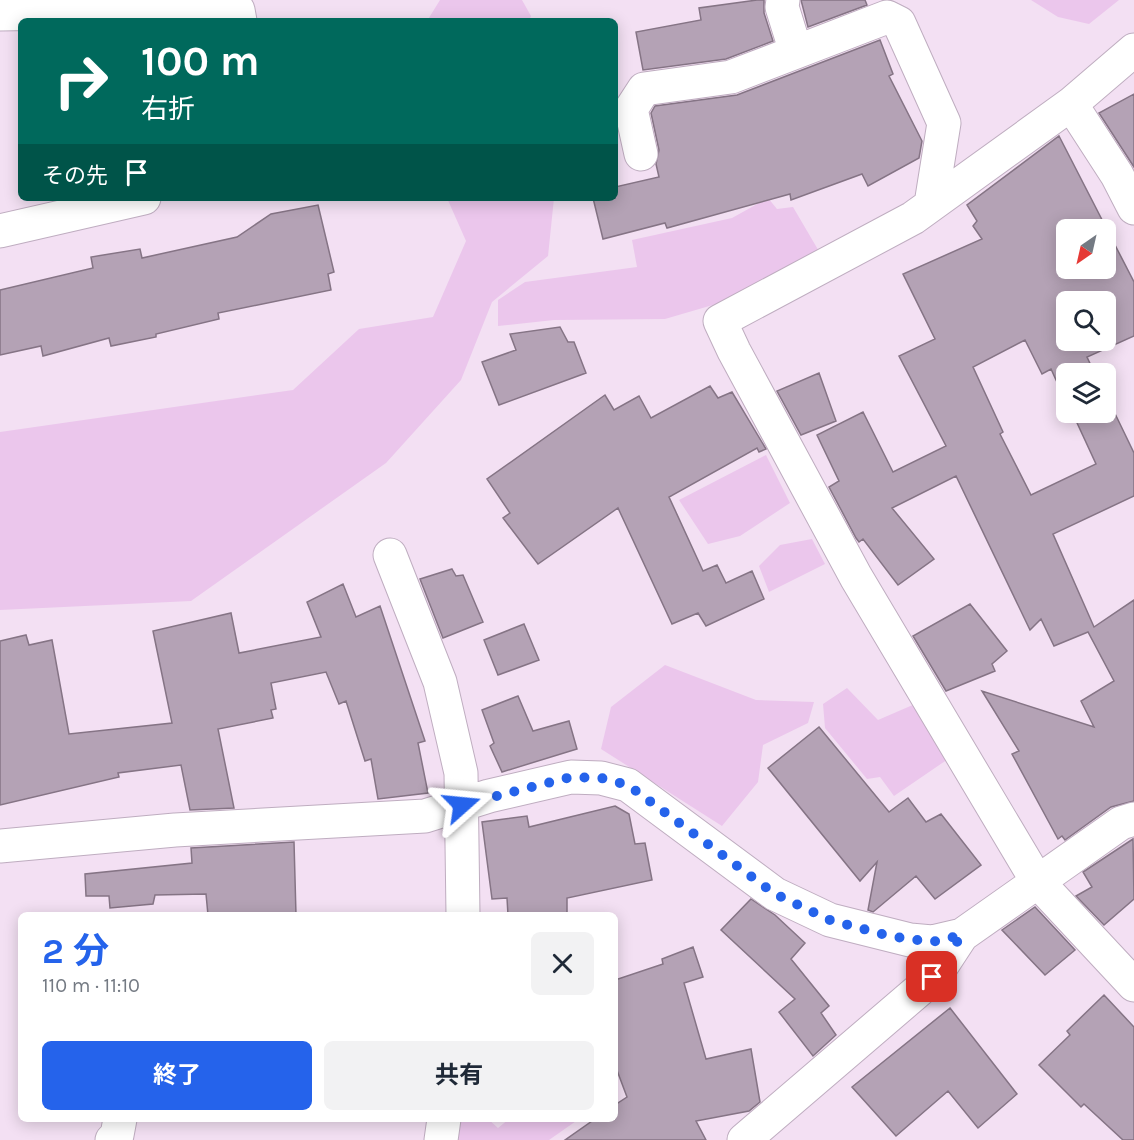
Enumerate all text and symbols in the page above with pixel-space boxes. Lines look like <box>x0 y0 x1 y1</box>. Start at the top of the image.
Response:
text: 100 m <box>141 36 260 86</box>
icon: right <box>42 42 120 120</box>
text: 右折 <box>141 93 195 125</box>
icon: arrive <box>120 156 153 189</box>
text: その先 <box>42 163 108 189</box>
north arrow <box>1056 219 1116 279</box>
map controls <box>1056 219 1116 423</box>
button: search <box>1056 291 1116 351</box>
button: layers <box>1056 363 1116 423</box>
position arrow <box>430 773 494 837</box>
text: 2 分 <box>42 930 109 972</box>
button: close <box>531 932 594 995</box>
pin <box>906 951 957 1002</box>
icon: arrive <box>915 960 948 993</box>
text: 110 m · 11:10 <box>42 974 140 997</box>
button: 終了 <box>42 1041 312 1110</box>
button: 共有 <box>324 1041 594 1110</box>

